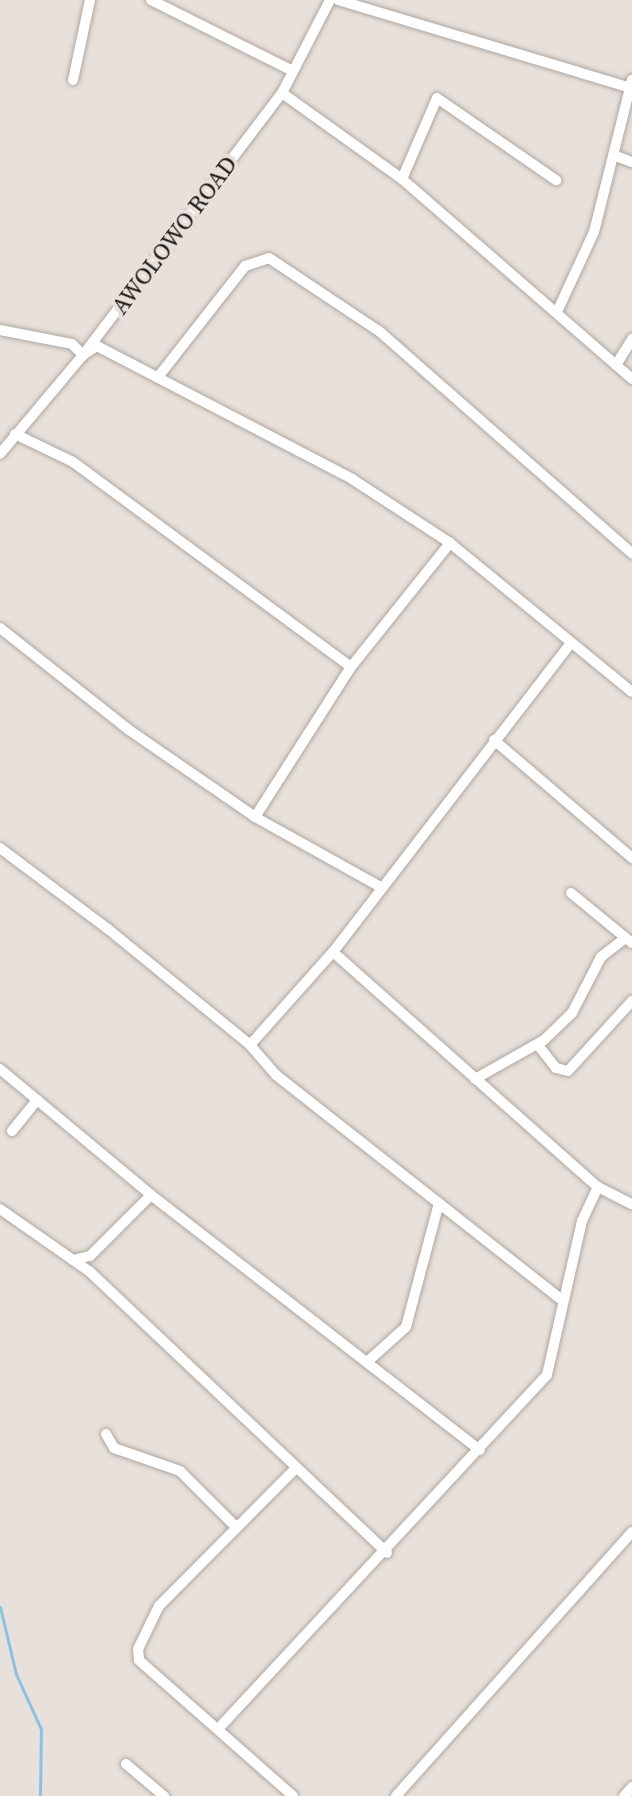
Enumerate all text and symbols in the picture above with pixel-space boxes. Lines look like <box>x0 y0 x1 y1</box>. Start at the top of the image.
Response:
street label: AWOLOWO ROAD <box>105 150 243 320</box>

